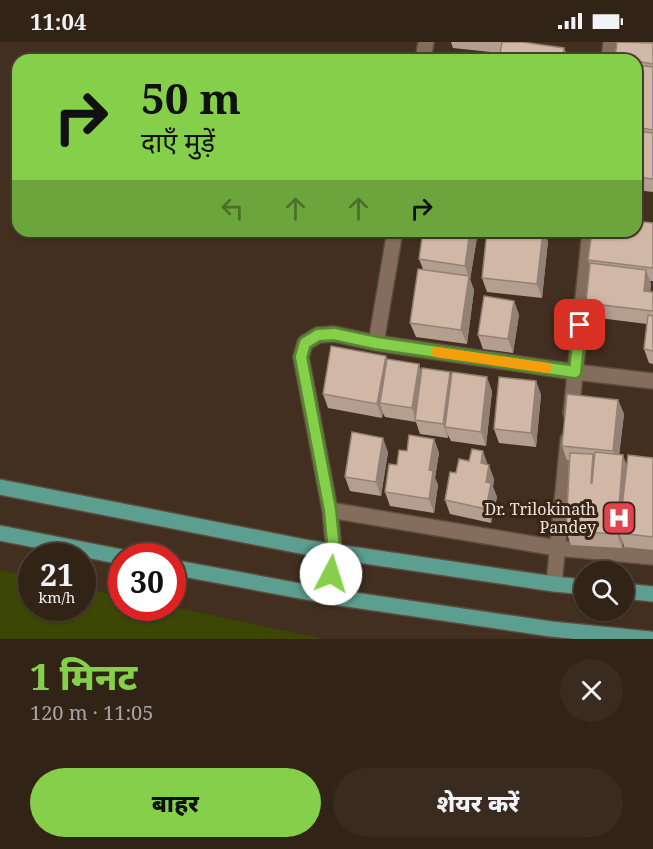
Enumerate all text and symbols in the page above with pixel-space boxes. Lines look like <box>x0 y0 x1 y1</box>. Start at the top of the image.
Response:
text: 11:04 <box>30 6 86 36</box>
text: 50 m <box>141 69 241 126</box>
icon: right <box>42 78 120 156</box>
text: दाएँ मुड़ें <box>141 123 215 160</box>
icon: left <box>216 192 249 225</box>
icon: ahead <box>279 192 312 225</box>
icon: ahead <box>342 192 375 225</box>
icon: right <box>405 192 438 225</box>
pin <box>554 299 605 350</box>
icon: arrive <box>563 308 596 341</box>
place label: Dr. Trilokinath Pandey <box>484 498 597 538</box>
hospital icon: Dr. Trilokinath Pandey <box>601 500 637 536</box>
position arrow <box>299 542 363 606</box>
speed limit sign: 30 <box>108 543 186 621</box>
text: 21 <box>40 554 74 595</box>
map controls <box>574 561 634 621</box>
button: search <box>574 561 634 621</box>
text: km/h <box>39 587 75 607</box>
text: 1 मिनट <box>30 652 137 701</box>
button: close <box>560 659 623 722</box>
text: 120 m · 11:05 <box>30 699 153 726</box>
button: बाहर <box>30 768 321 837</box>
button: शेयर करें <box>333 768 623 837</box>

